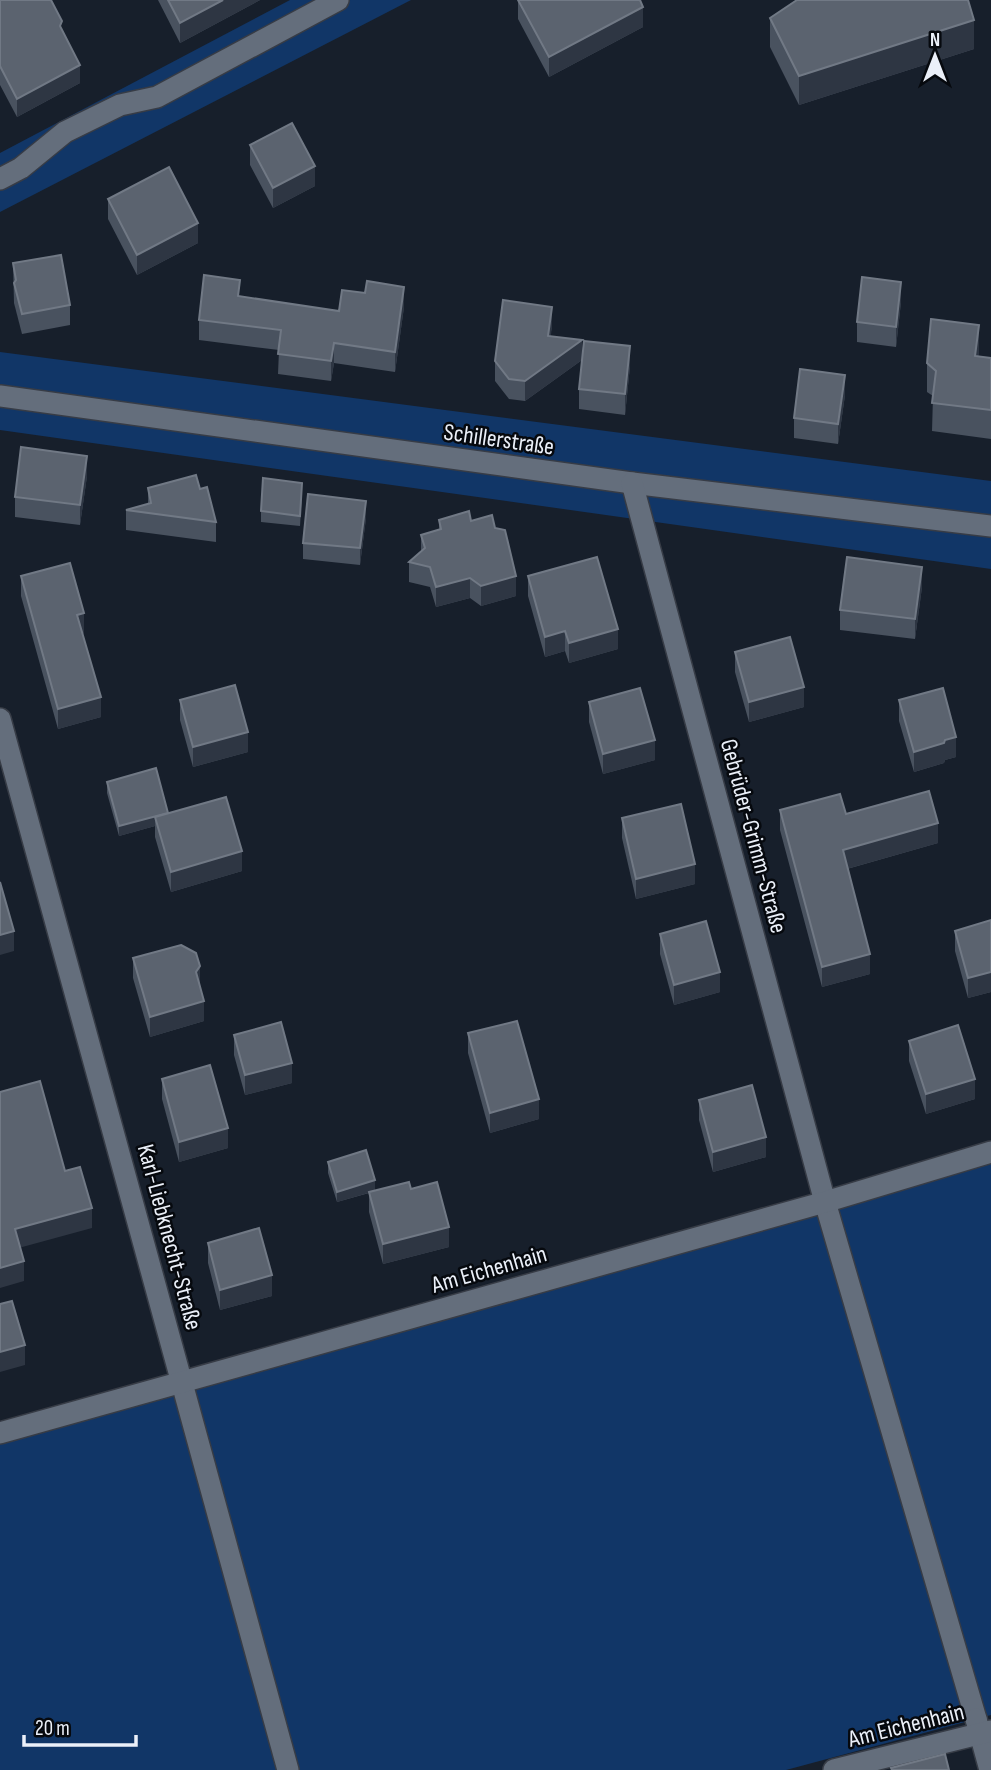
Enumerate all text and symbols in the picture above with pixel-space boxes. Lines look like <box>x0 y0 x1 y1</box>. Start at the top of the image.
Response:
north arrow <box>900 21 970 91</box>
text: N <box>930 29 940 52</box>
street label: Schillerstraße <box>442 417 556 462</box>
street label: Gebrüder-Grimm-Straße <box>714 736 793 936</box>
street label: Karl-Liebknecht-Straße <box>131 1141 208 1333</box>
street label: Am Eichenhain <box>427 1239 550 1300</box>
street label: Am Eichenhain <box>844 1697 967 1754</box>
scale bar <box>24 1704 136 1748</box>
text: 20 m <box>35 1716 70 1741</box>

